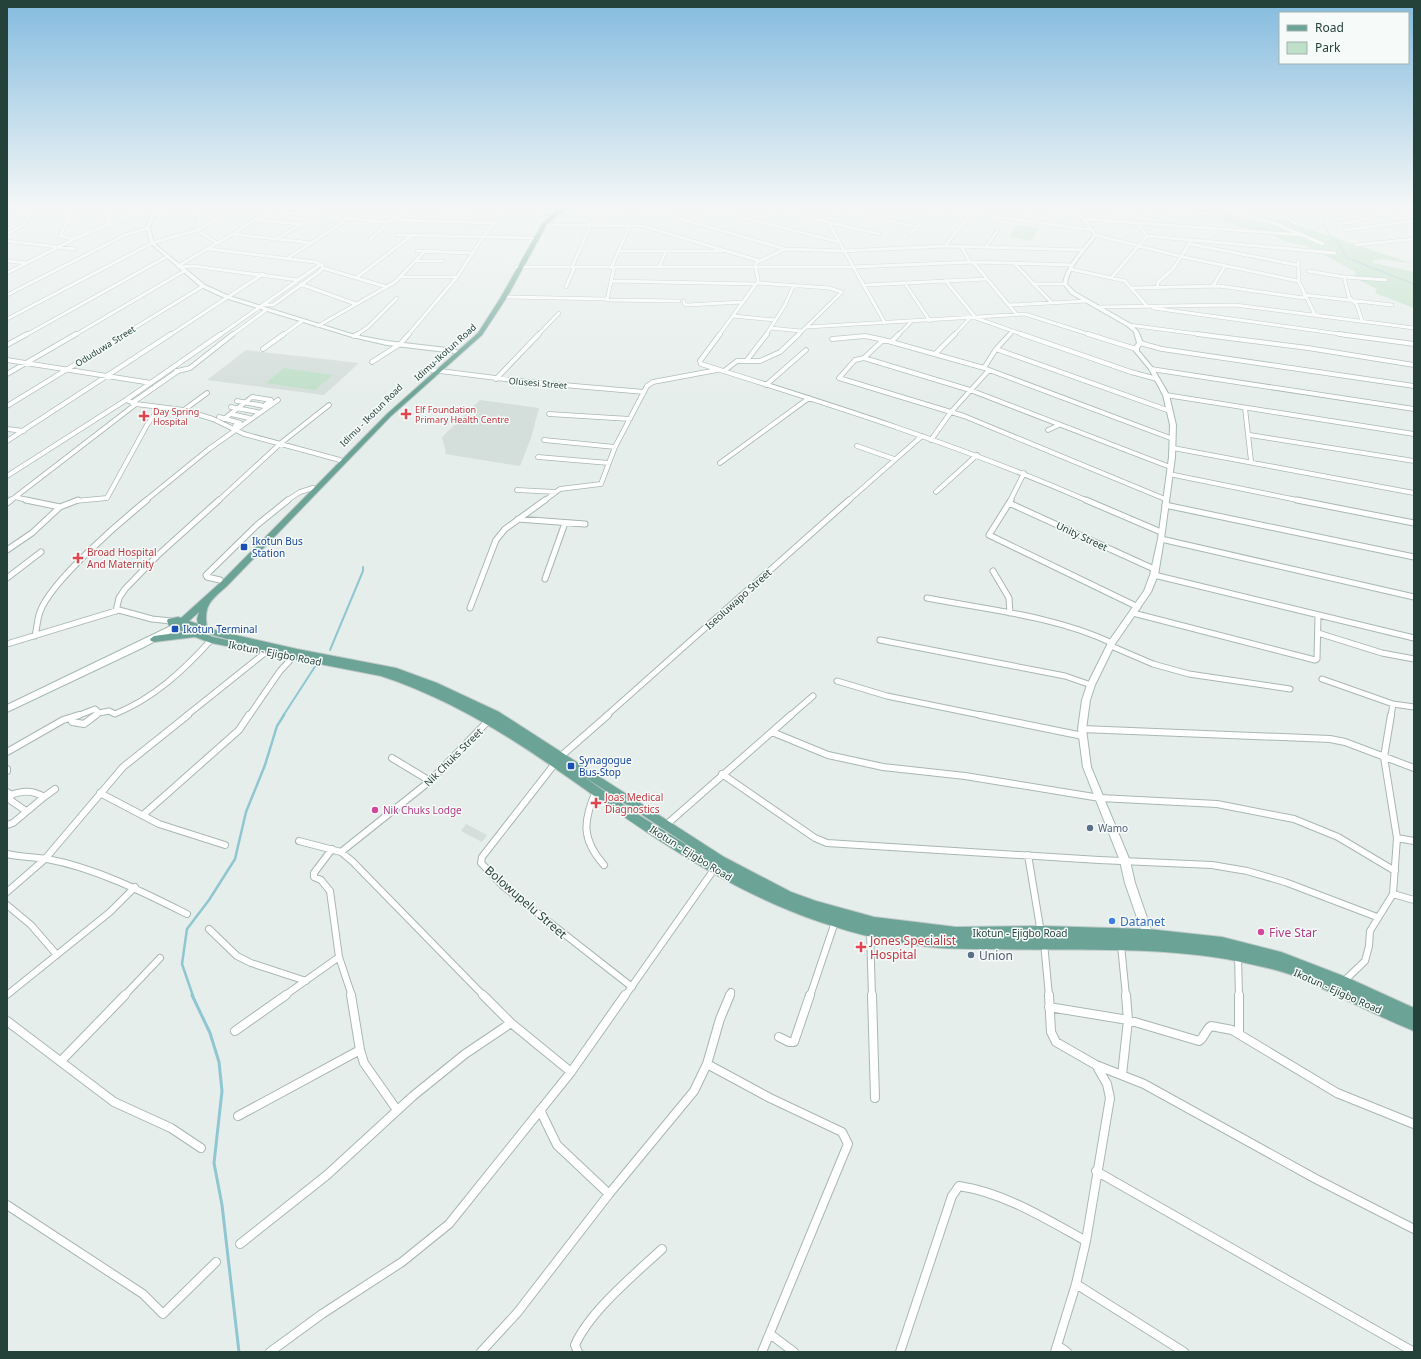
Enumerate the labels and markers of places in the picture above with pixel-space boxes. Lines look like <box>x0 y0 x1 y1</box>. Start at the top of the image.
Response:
place label: Elf Foundation Primary Health Centre <box>415 403 509 426</box>
place label: Day Spring Hospital <box>153 405 199 428</box>
marker: Elf Foundation Primary Health Centre <box>400 408 412 420</box>
marker: Day Spring Hospital <box>138 410 150 422</box>
place label: Ikotun Bus Station <box>252 534 303 560</box>
marker: Ikotun Bus Station <box>239 542 249 552</box>
place label: Broad Hospital And Maternity <box>87 545 157 571</box>
marker: Broad Hospital And Maternity <box>72 552 84 564</box>
place label: Ikotun Terminal <box>183 622 257 636</box>
marker: Ikotun Terminal <box>170 624 180 634</box>
place label: Synagogue Bus-Stop <box>579 753 632 779</box>
marker: Synagogue Bus-Stop <box>566 761 576 771</box>
place label: Joas Medical Diagnostics <box>604 790 663 816</box>
marker: Joas Medical Diagnostics <box>590 797 602 809</box>
place label: Nik Chuks Lodge <box>383 803 462 817</box>
marker: Nik Chuks Lodge <box>370 805 380 815</box>
place label: Wamo <box>1098 821 1128 835</box>
marker: Wamo <box>1085 823 1095 833</box>
place label: Datanet <box>1120 913 1166 930</box>
marker: Datanet <box>1107 916 1117 926</box>
place label: Five Star <box>1269 924 1317 941</box>
marker: Five Star <box>1256 927 1266 937</box>
place label: Jones Specialist Hospital <box>869 932 957 963</box>
marker: Jones Specialist Hospital <box>855 941 867 953</box>
place label: Union <box>979 947 1013 964</box>
marker: Union <box>966 950 976 960</box>

